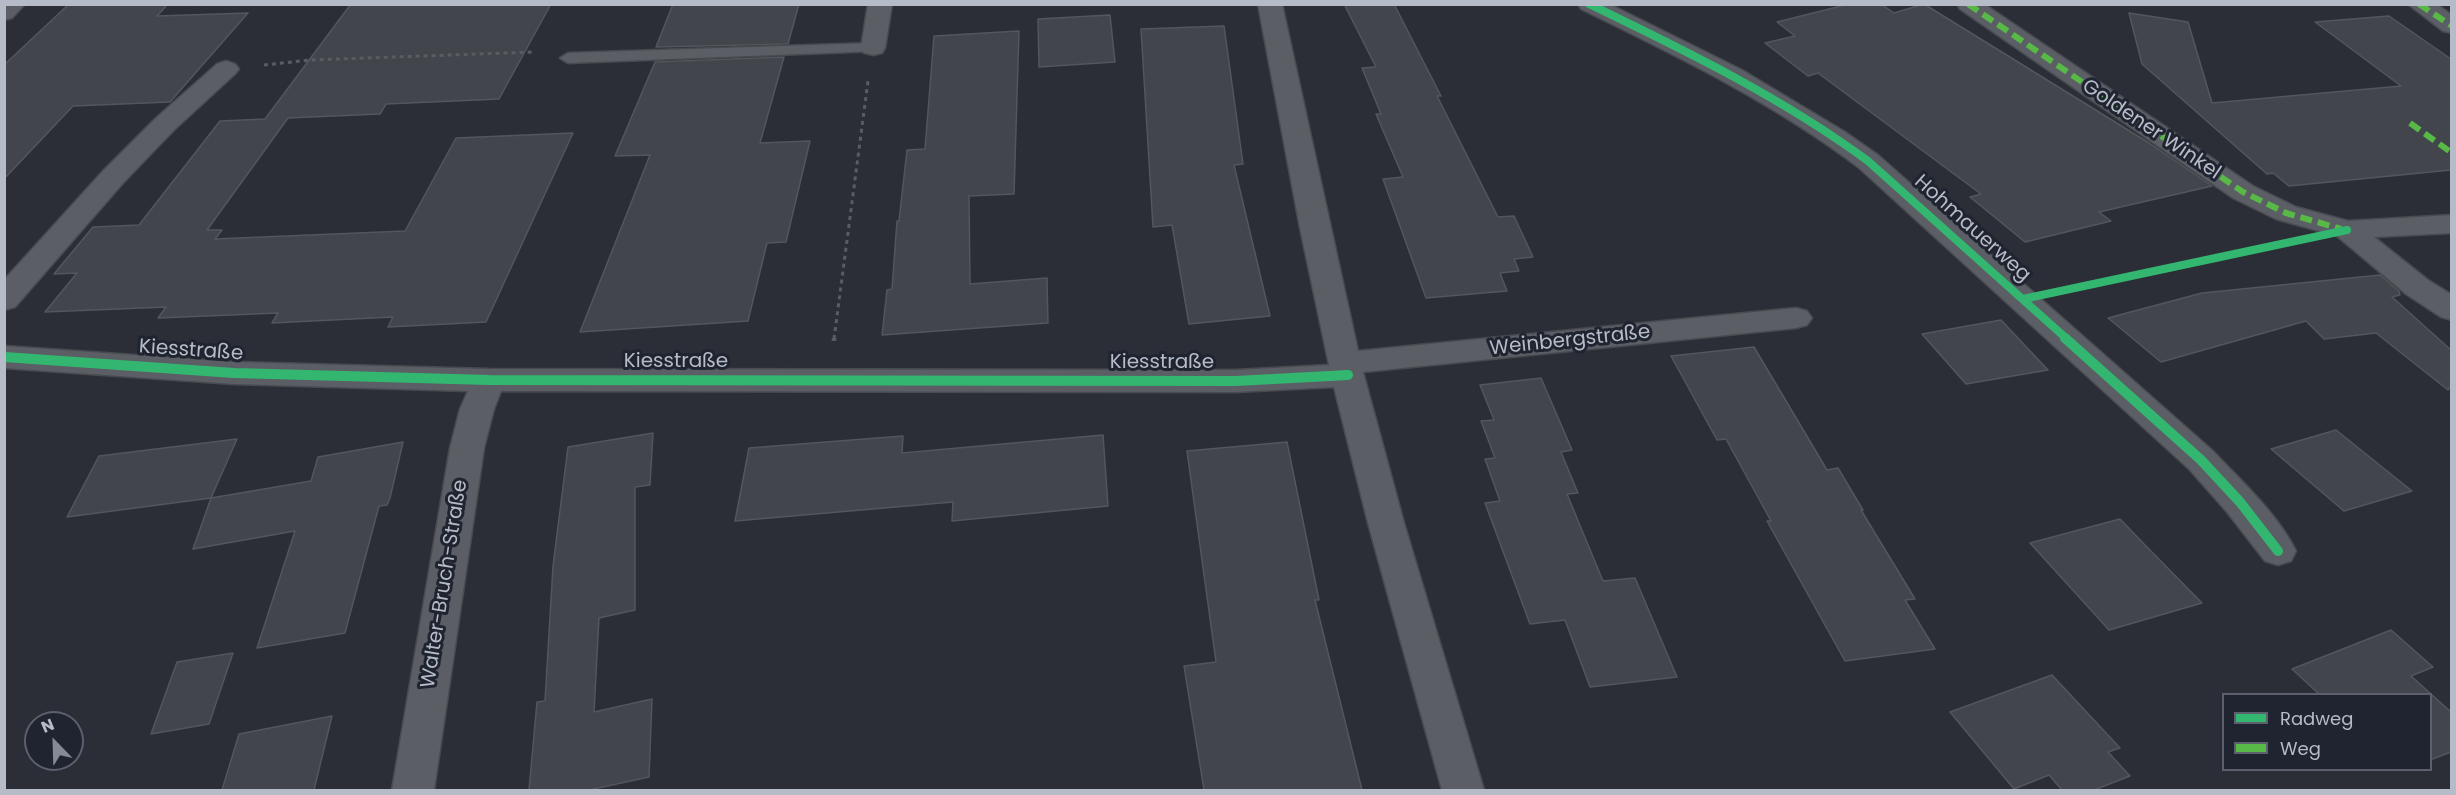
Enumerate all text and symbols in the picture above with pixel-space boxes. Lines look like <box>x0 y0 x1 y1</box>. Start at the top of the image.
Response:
street label: Goldener Winkel <box>2077 75 2225 185</box>
street label: Hohmauerweg <box>1909 170 2035 288</box>
street label: Weinbergstraße <box>1489 321 1651 361</box>
street label: Kiesstraße <box>138 335 244 367</box>
street label: Kiesstraße <box>624 350 728 374</box>
street label: Kiesstraße <box>1110 351 1214 375</box>
street label: Walter-Bruch-Straße <box>417 478 473 690</box>
legend <box>2222 693 2432 771</box>
text: Radweg <box>2280 706 2353 731</box>
north arrow <box>24 711 84 771</box>
text: N <box>38 713 58 739</box>
text: Weg <box>2280 736 2321 761</box>

